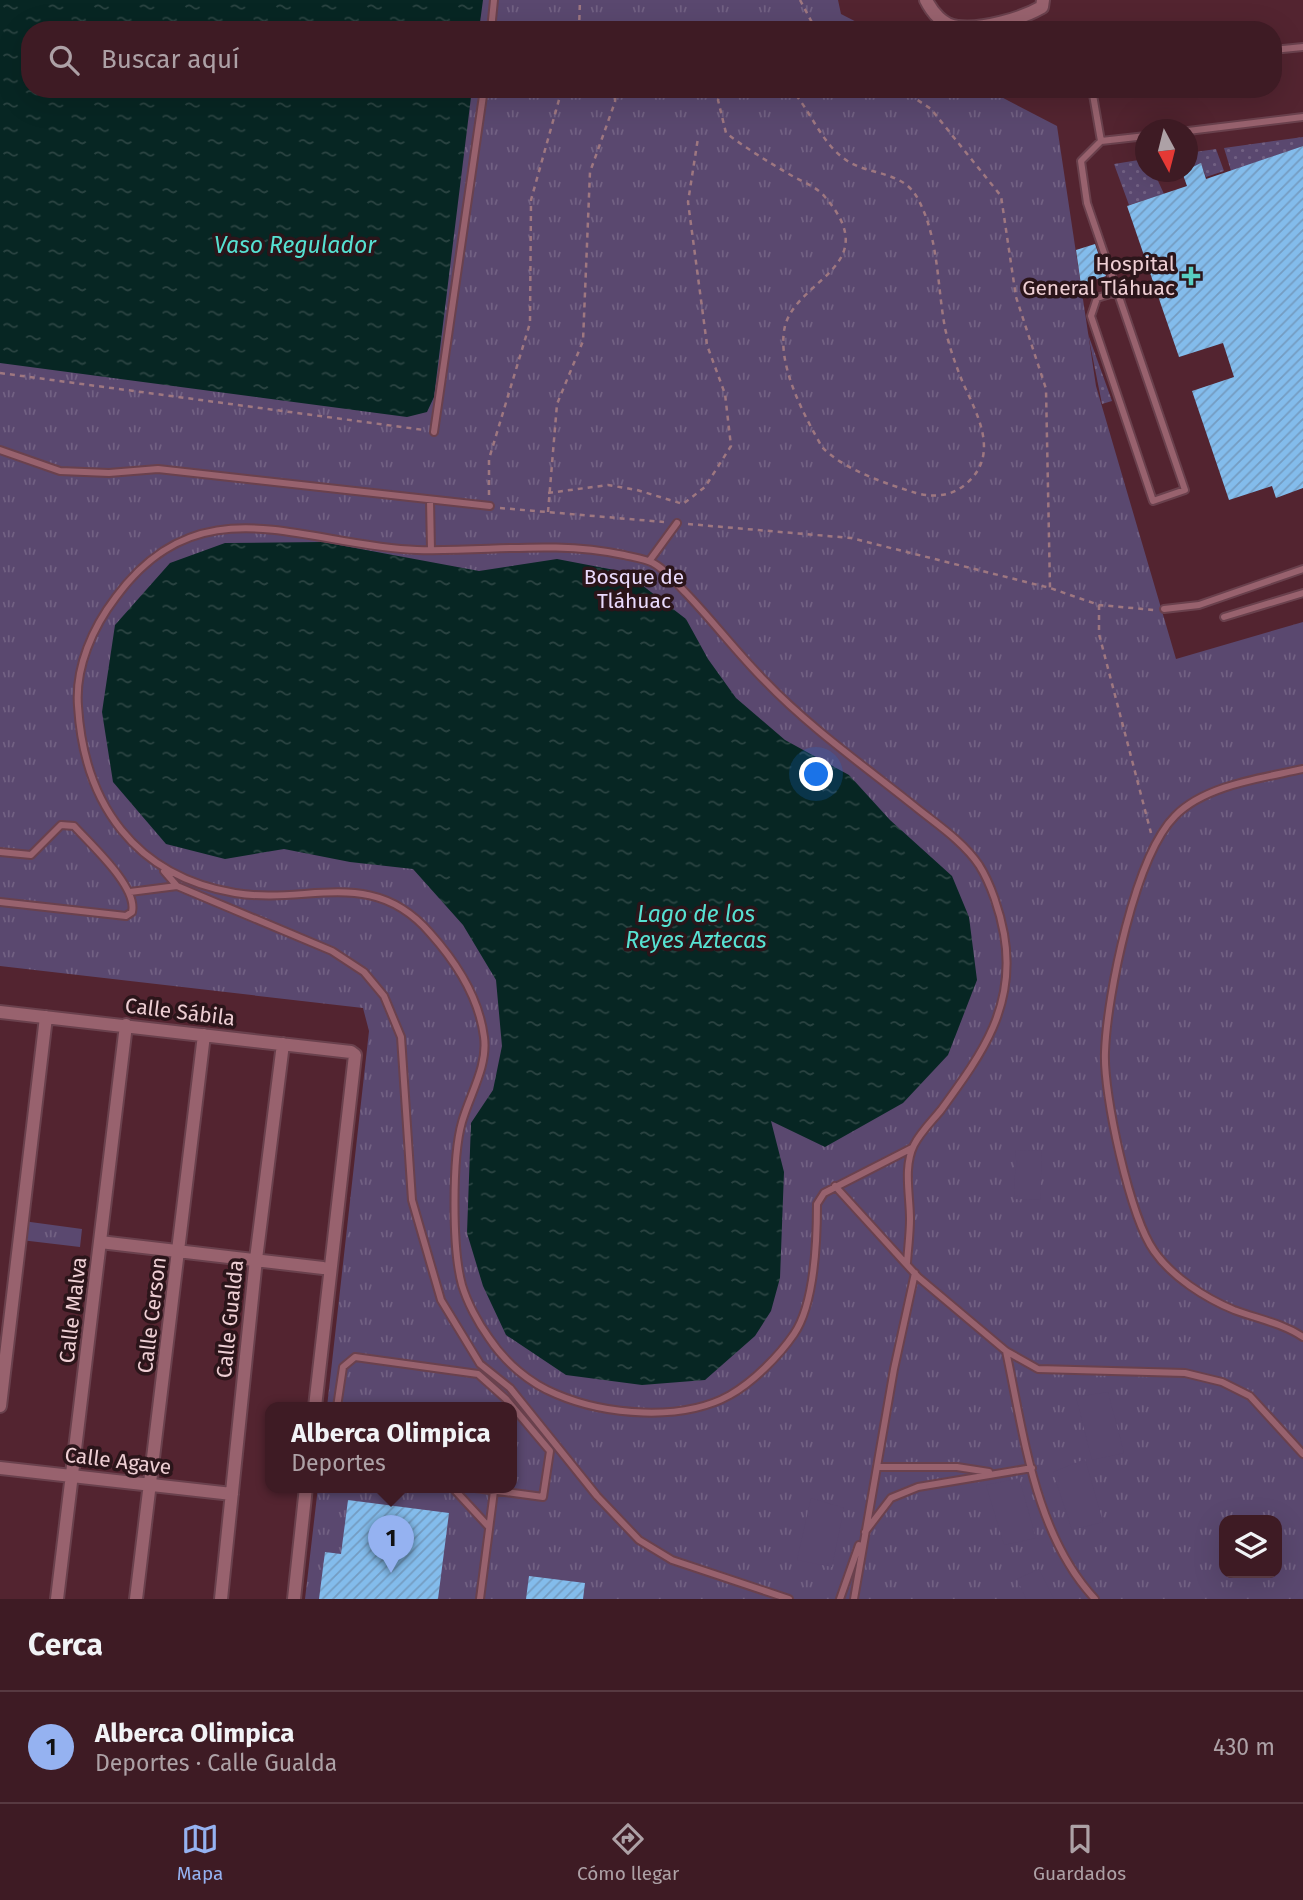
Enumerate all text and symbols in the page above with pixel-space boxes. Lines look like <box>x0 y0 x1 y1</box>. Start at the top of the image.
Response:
search box <box>21 21 1282 98</box>
icon: search <box>45 41 83 79</box>
text: Buscar aquí <box>101 44 239 75</box>
north arrow <box>1135 119 1198 182</box>
water label: Vaso Regulador <box>214 231 377 259</box>
place label: Hospital General Tláhuac <box>1022 251 1175 301</box>
marker: Hospital General Tláhuac <box>1181 266 1201 286</box>
park label: Bosque de Tláhuac <box>584 564 684 614</box>
your location <box>799 757 833 791</box>
water label: Lago de los Reyes Aztecas <box>625 900 767 954</box>
street label: Calle Sábila <box>123 992 237 1032</box>
street label: Calle Malva <box>54 1255 92 1365</box>
street label: Calle Cerson <box>132 1255 172 1375</box>
street label: Calle Gualda <box>211 1259 249 1379</box>
popup <box>265 1402 517 1493</box>
text: Alberca Olimpica <box>291 1418 491 1449</box>
street label: Calle Agave <box>63 1442 173 1480</box>
text: Deportes <box>291 1449 386 1477</box>
pin: 1 <box>368 1515 414 1573</box>
map controls <box>1219 1515 1282 1578</box>
button: layers <box>1219 1515 1282 1578</box>
text: Cerca <box>28 1627 103 1663</box>
text: Alberca Olimpica <box>95 1718 294 1749</box>
text: 1 <box>46 1733 56 1761</box>
text: 430 m <box>1213 1733 1275 1761</box>
text: Deportes · Calle Gualda <box>95 1749 337 1777</box>
tab: Mapa <box>177 1820 223 1885</box>
tab: Cómo llegar <box>577 1820 679 1885</box>
tab: Guardados <box>1033 1820 1126 1885</box>

